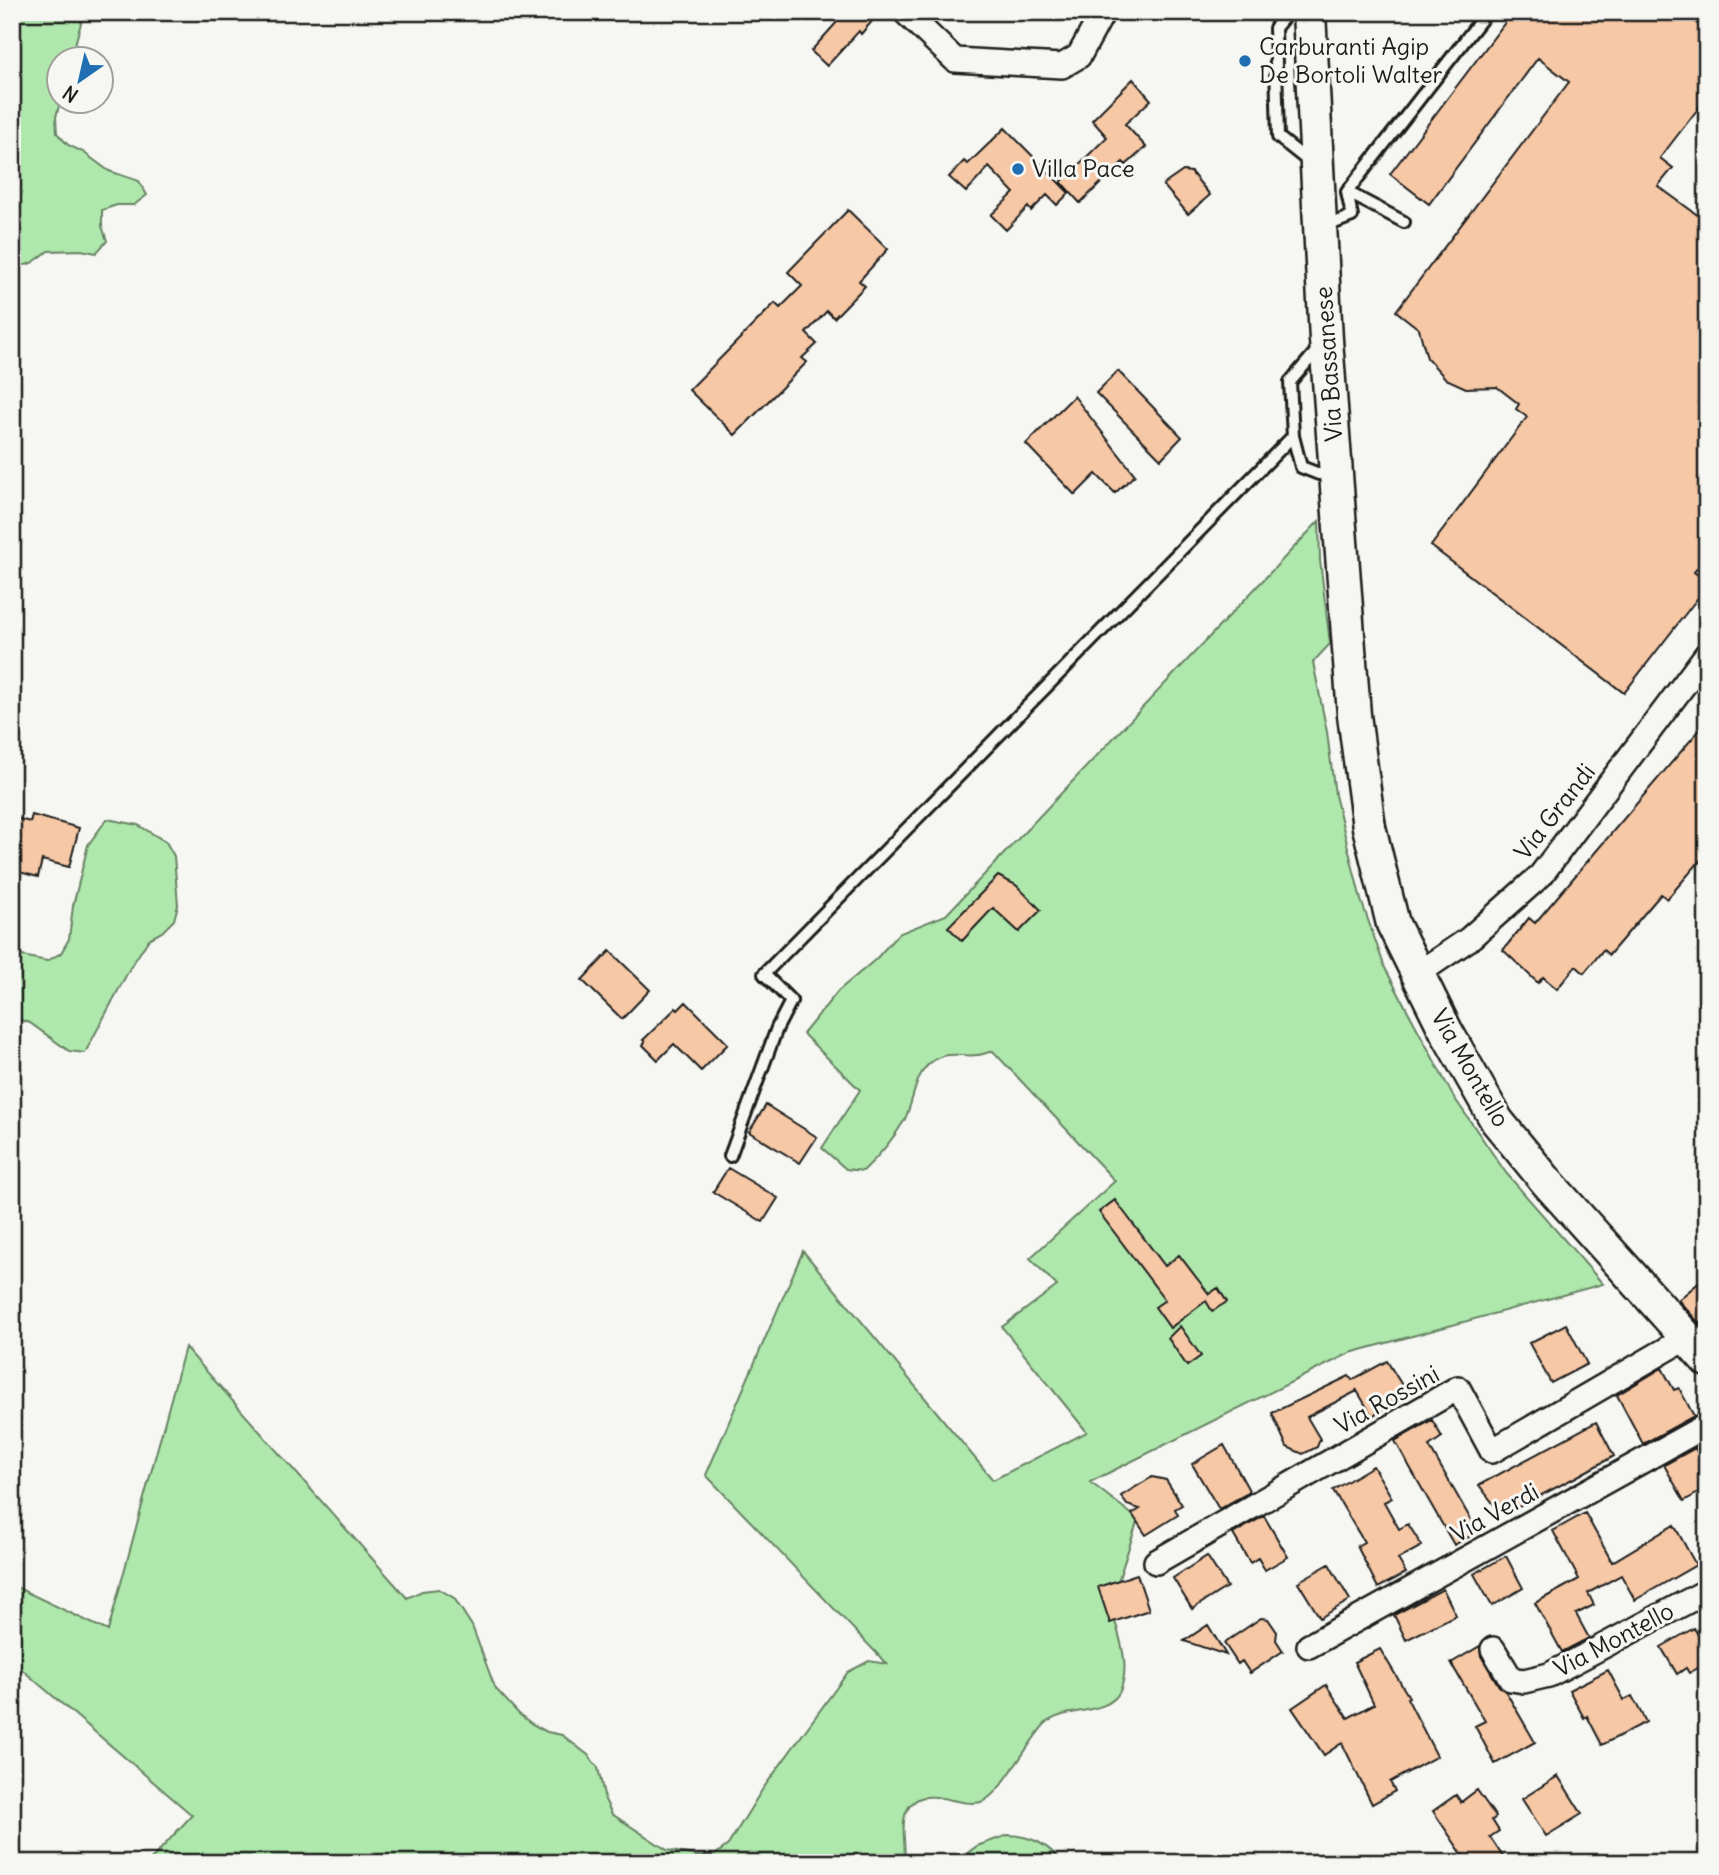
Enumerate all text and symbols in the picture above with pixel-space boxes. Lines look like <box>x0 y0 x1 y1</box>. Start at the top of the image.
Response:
place label: Carburanti Agip De Bortoli Walter <box>1259 31 1443 89</box>
north arrow <box>46 46 116 116</box>
marker: Carburanti Agip De Bortoli Walter <box>1237 53 1253 69</box>
text: N <box>58 80 83 108</box>
place label: Villa Pace <box>1032 153 1135 183</box>
marker: Villa Pace <box>1010 161 1026 177</box>
street label: Via Bassanese <box>1308 285 1348 443</box>
street label: Via Grandi <box>1507 757 1601 865</box>
street label: Via Montello <box>1425 1003 1517 1132</box>
street label: Via Rossini <box>1329 1358 1444 1440</box>
street label: Via Verdi <box>1445 1476 1544 1548</box>
street label: Via Montello <box>1549 1595 1679 1683</box>

